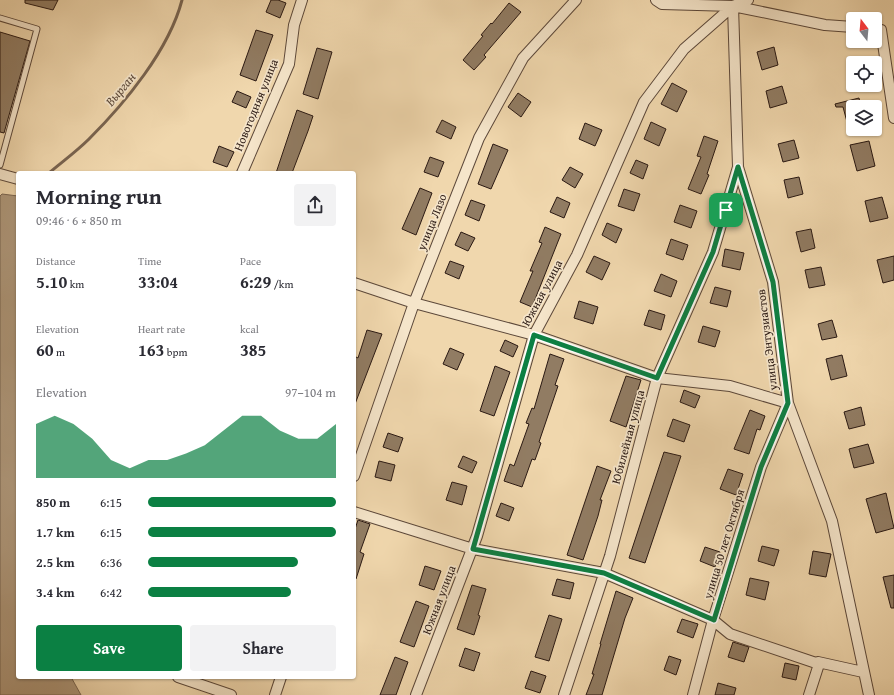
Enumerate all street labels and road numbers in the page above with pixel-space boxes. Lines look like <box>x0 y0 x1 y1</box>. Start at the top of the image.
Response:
street label: Новогодняя улица <box>229 56 282 153</box>
street label: улица Лазо <box>412 191 451 254</box>
street label: Южная улица <box>517 256 566 329</box>
street label: улица Энтузиастов <box>752 288 781 393</box>
street label: Юбилейная улица <box>607 388 648 486</box>
street label: улица 50 лет Октября <box>698 487 748 602</box>
street label: Южная улица <box>418 563 460 637</box>

